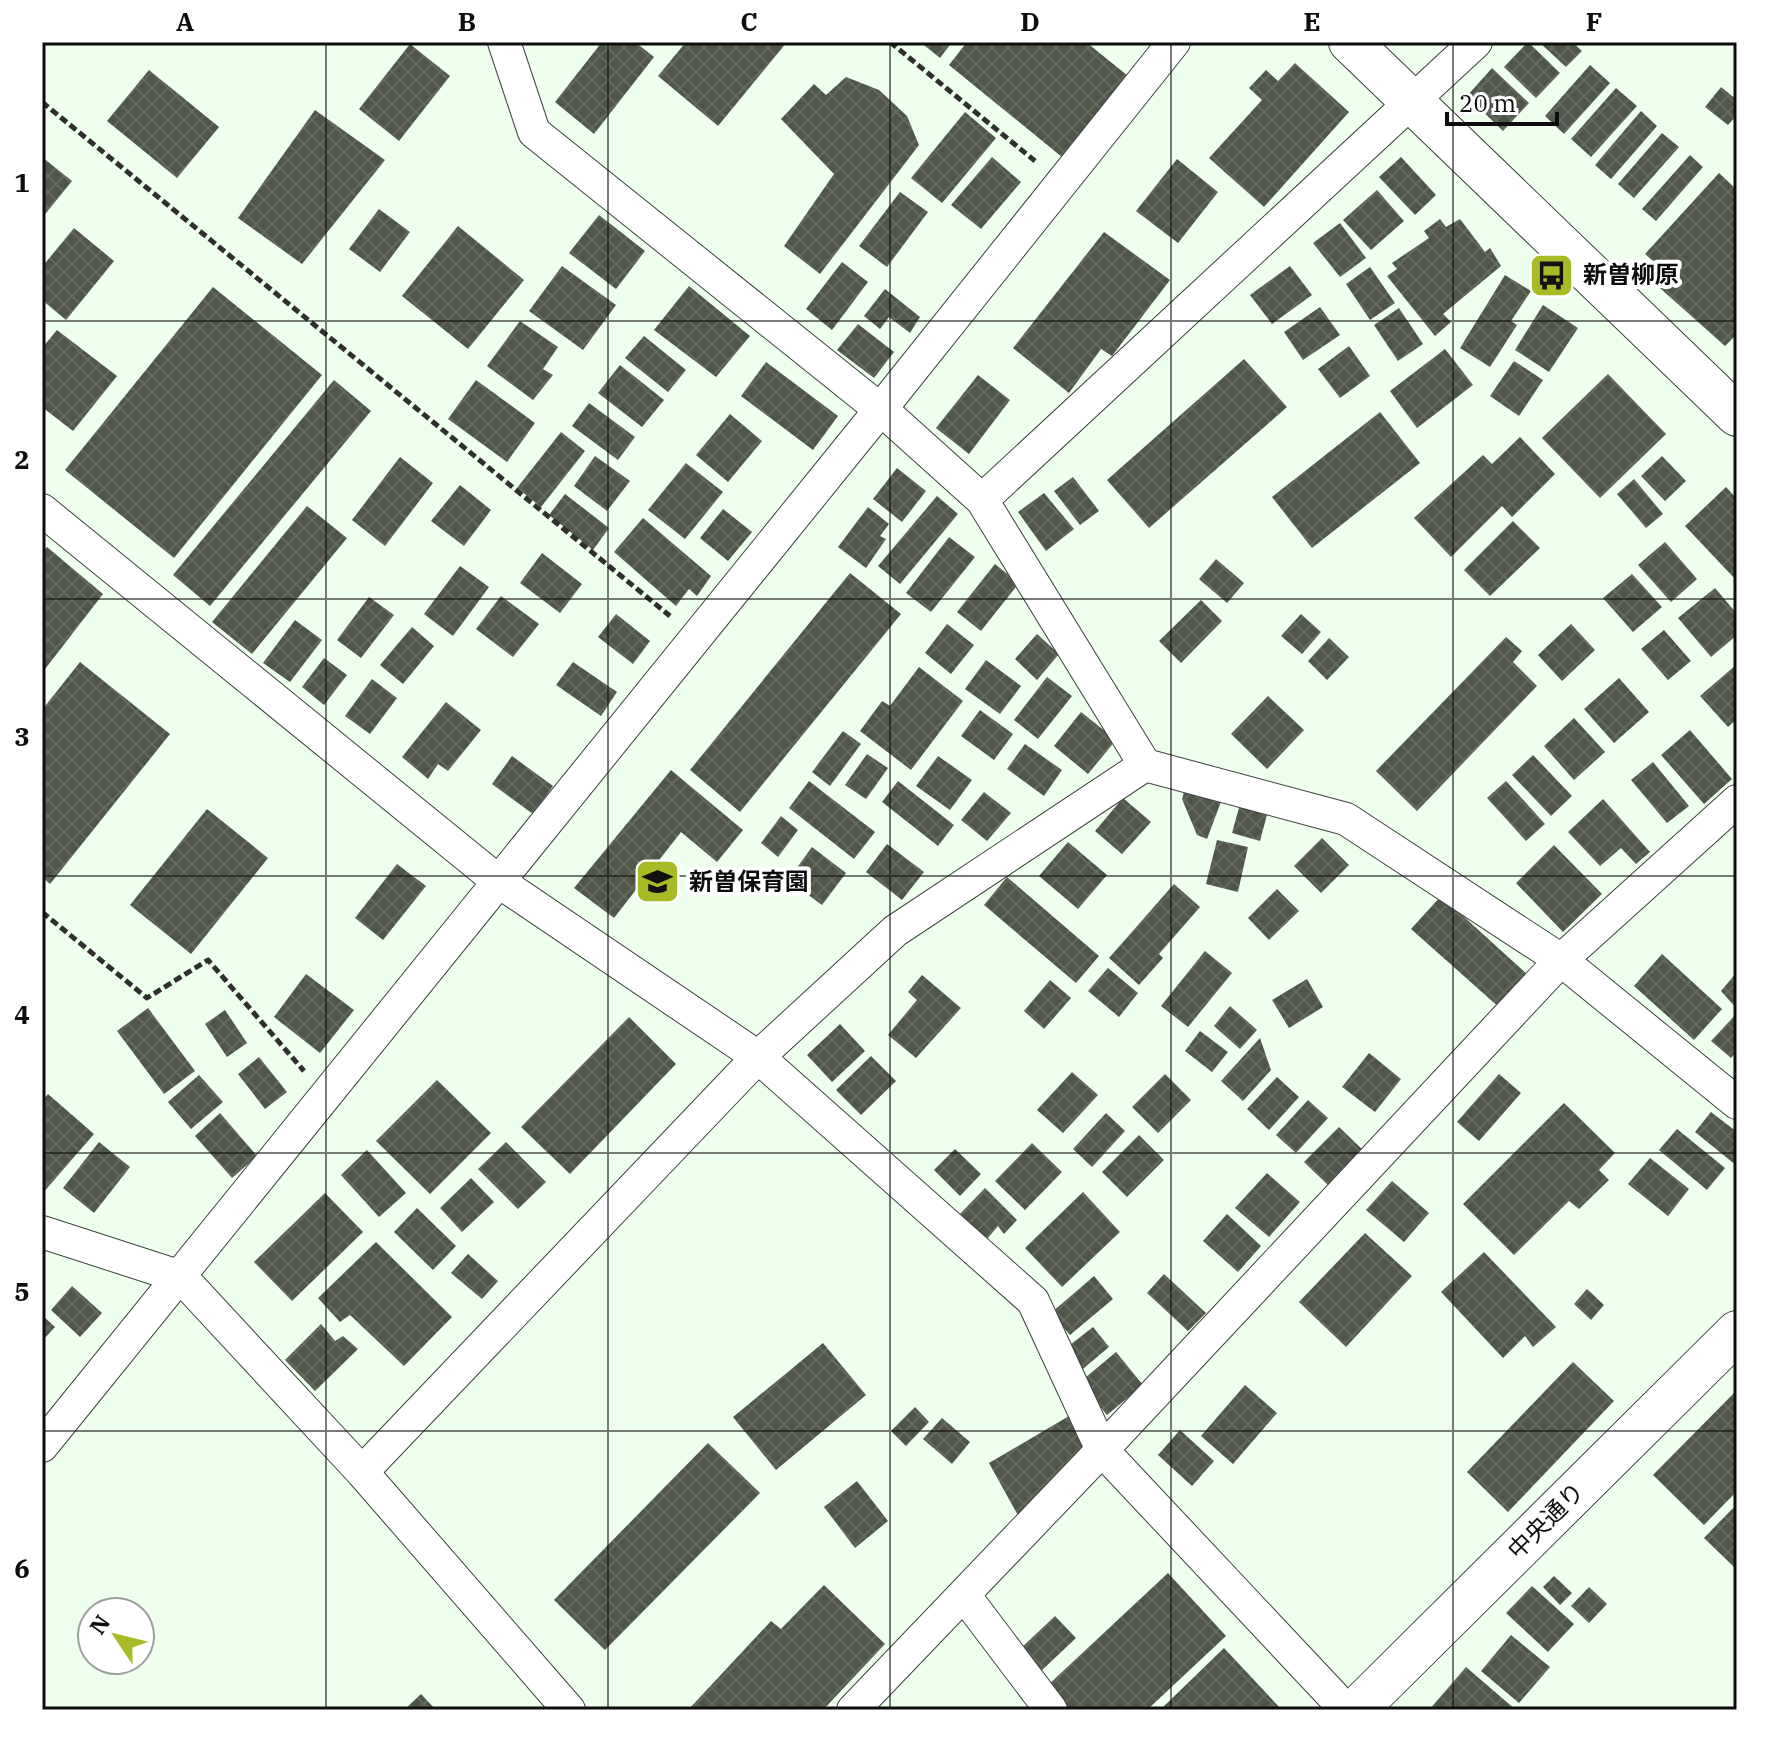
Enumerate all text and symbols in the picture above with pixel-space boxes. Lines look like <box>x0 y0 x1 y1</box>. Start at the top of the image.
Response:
text: A <box>176 4 194 38</box>
text: B <box>458 4 476 38</box>
text: C <box>740 4 758 38</box>
text: D <box>1020 4 1040 38</box>
text: E <box>1303 4 1321 38</box>
text: F <box>1586 4 1602 38</box>
scale bar <box>1447 76 1557 126</box>
text: 20 m <box>1459 87 1516 119</box>
text: 1 <box>14 165 30 199</box>
bus stop icon: 新曽柳原 <box>1528 251 1576 299</box>
place label: 新曽柳原 <box>1583 258 1679 290</box>
text: 2 <box>14 442 30 476</box>
text: 3 <box>14 719 30 753</box>
school or university icon: 新曽保育園 <box>634 858 682 906</box>
place label: 新曽保育園 <box>689 865 809 897</box>
text: 4 <box>14 997 30 1031</box>
text: 5 <box>14 1274 30 1308</box>
street label: 中央通り <box>1500 1475 1591 1566</box>
text: 6 <box>14 1551 30 1585</box>
north arrow <box>76 1596 156 1676</box>
text: N <box>82 1609 116 1640</box>

